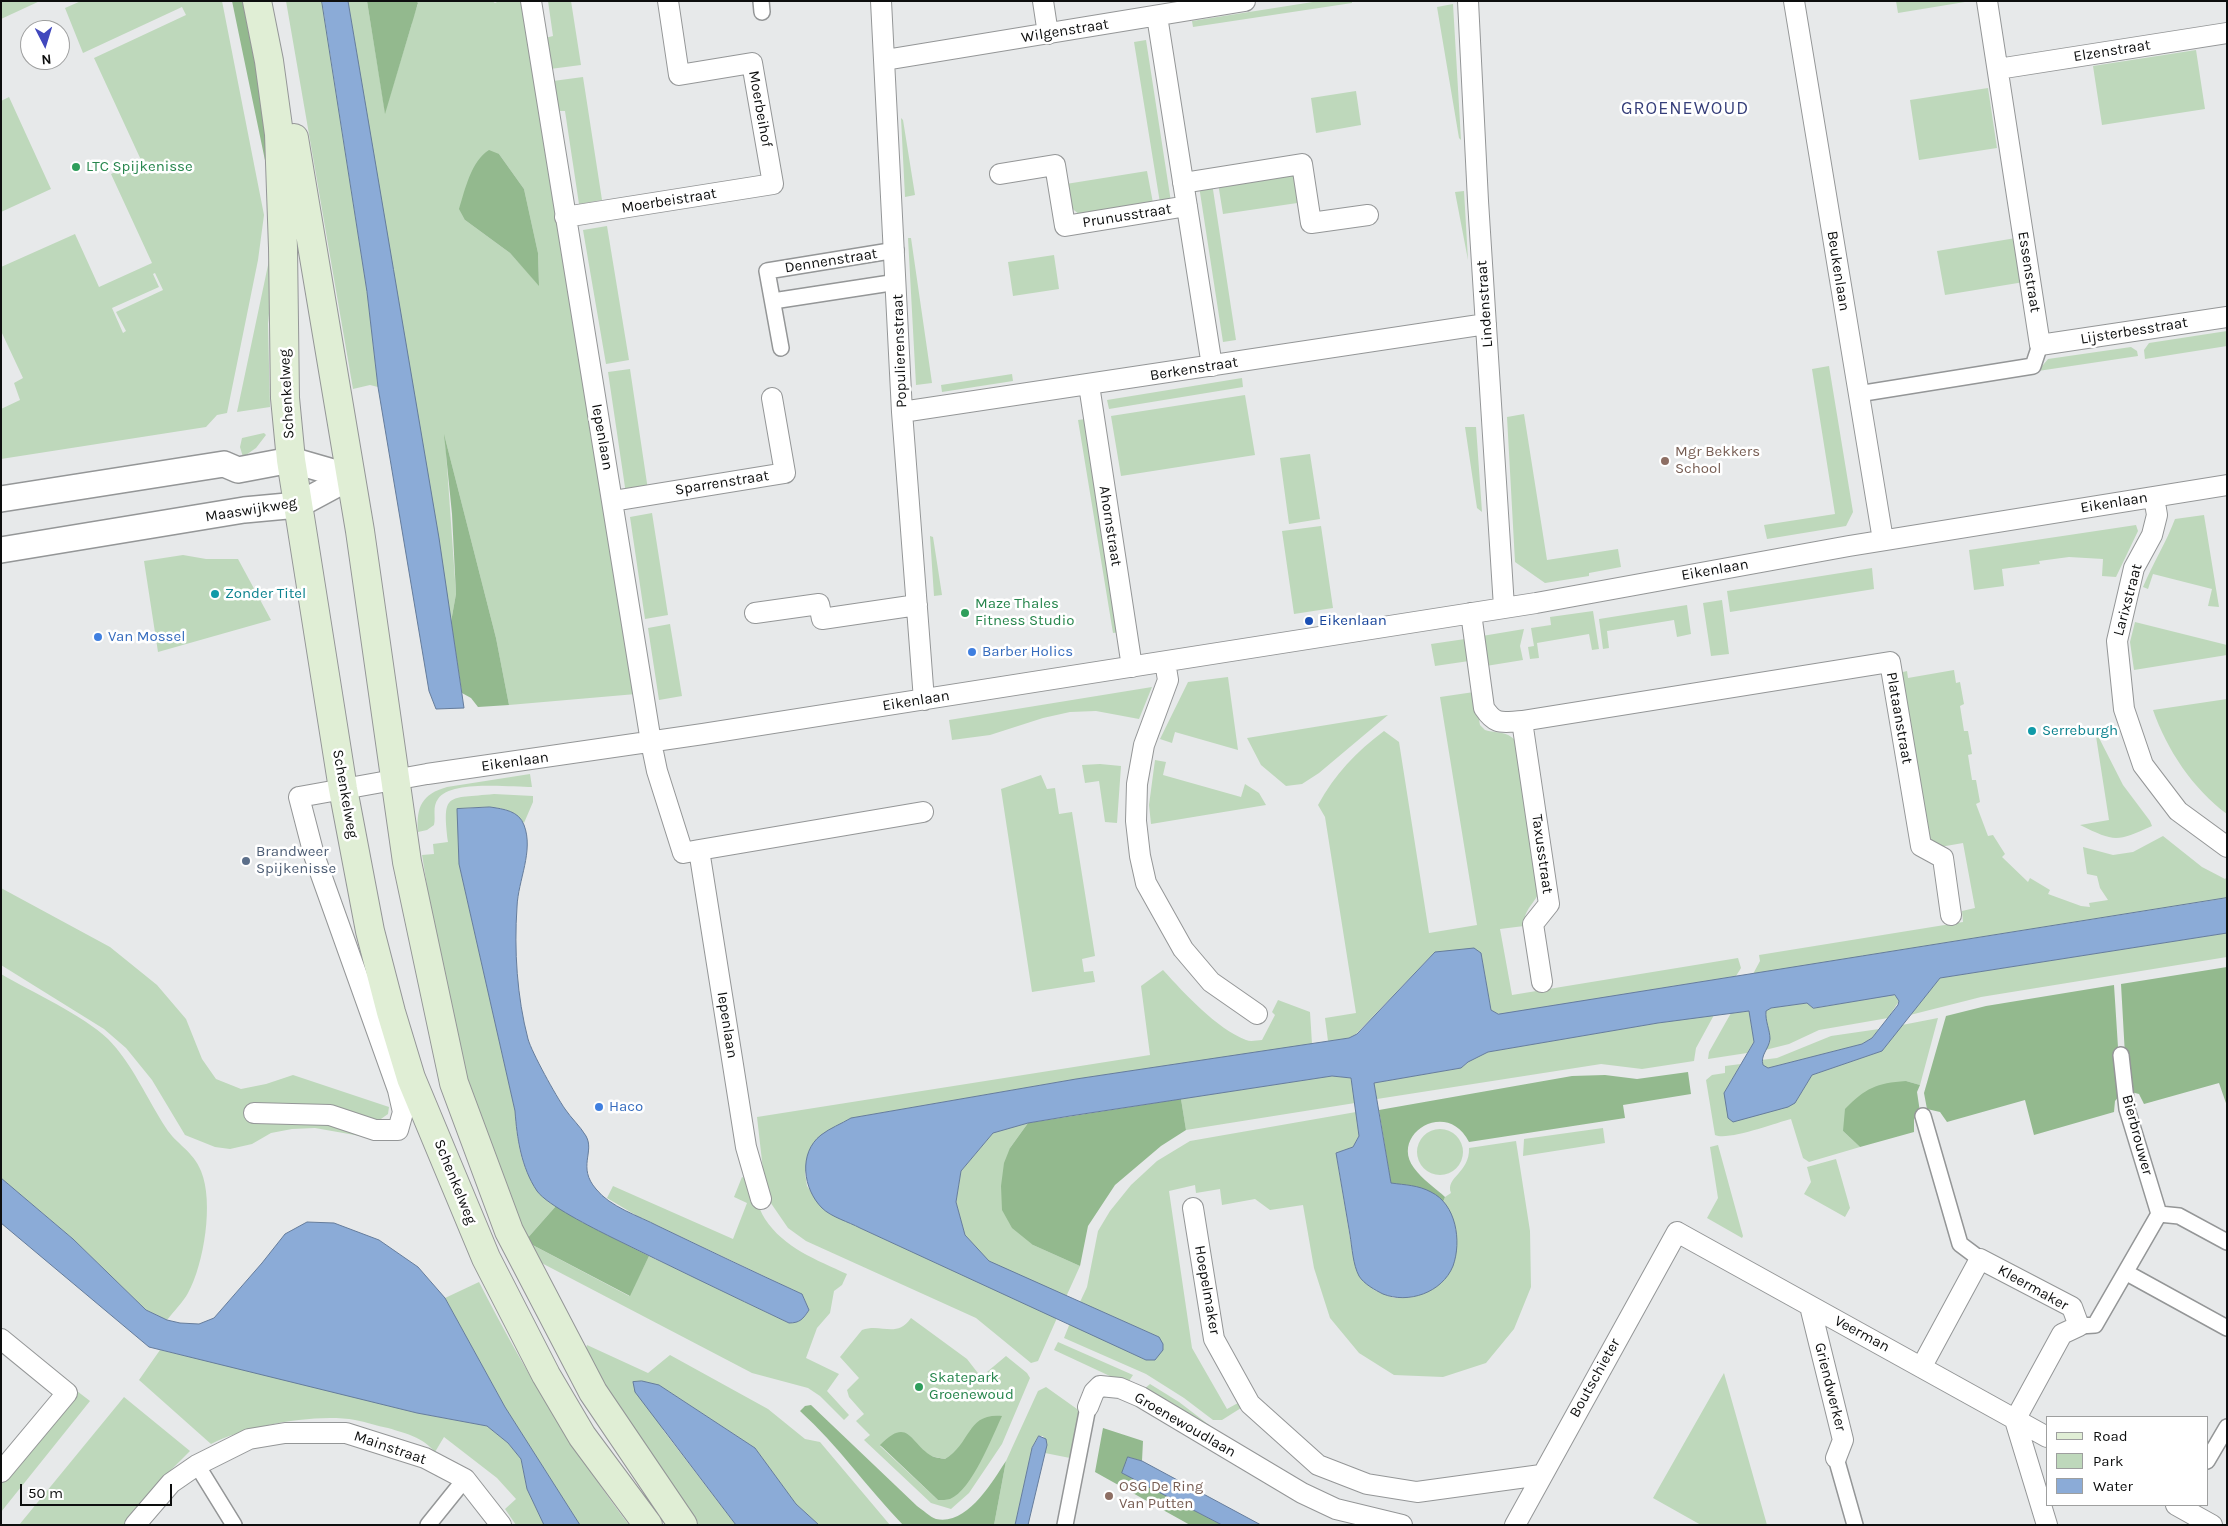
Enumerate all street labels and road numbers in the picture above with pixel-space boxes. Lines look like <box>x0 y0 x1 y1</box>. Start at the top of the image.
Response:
street label: Wilgenstraat <box>1020 15 1110 47</box>
street label: Elzenstraat <box>2072 36 2152 66</box>
street label: Moerbeihof <box>744 69 776 149</box>
street label: Moerbeistraat <box>620 185 718 217</box>
street label: Prunusstraat <box>1081 200 1173 232</box>
street label: Beukenlaan <box>1823 230 1853 312</box>
street label: Essenstraat <box>2014 230 2044 314</box>
street label: Dennenstraat <box>783 245 879 277</box>
street label: Lindenstraat <box>1473 260 1497 348</box>
street label: Populierenstraat <box>889 294 911 408</box>
street label: Lijsterbesstraat <box>2079 314 2189 348</box>
street label: Schenkelweg <box>276 349 298 439</box>
street label: Berkenstraat <box>1149 353 1239 385</box>
street label: Iepenlaan <box>587 402 617 472</box>
street label: Sparrenstraat <box>674 467 770 499</box>
street label: Ahornstraat <box>1095 484 1125 568</box>
street label: Eikenlaan <box>2079 489 2149 517</box>
street label: Maaswijkweg <box>204 494 298 526</box>
street label: Eikenlaan <box>1680 555 1750 585</box>
street label: Larixstraat <box>2110 562 2146 638</box>
street label: Plataanstraat <box>1882 671 1916 765</box>
street label: Eikenlaan <box>881 687 951 715</box>
street label: Schenkelweg <box>328 748 362 840</box>
street label: Eikenlaan <box>480 748 550 776</box>
street label: Taxusstraat <box>1528 813 1556 895</box>
street label: Iepenlaan <box>713 990 741 1060</box>
street label: Bierbrouwer <box>2118 1093 2156 1177</box>
street label: Schenkelweg <box>430 1137 480 1227</box>
street label: Hoepelmaker <box>1190 1244 1224 1336</box>
street label: Kleermaker <box>1995 1261 2071 1315</box>
street label: Veerman <box>1831 1312 1893 1356</box>
street label: Boutschieter <box>1566 1335 1624 1421</box>
street label: Griendwerker <box>1810 1341 1850 1433</box>
street label: Groenewoudlaan <box>1131 1389 1239 1461</box>
street label: Mainstraat <box>351 1427 429 1469</box>

